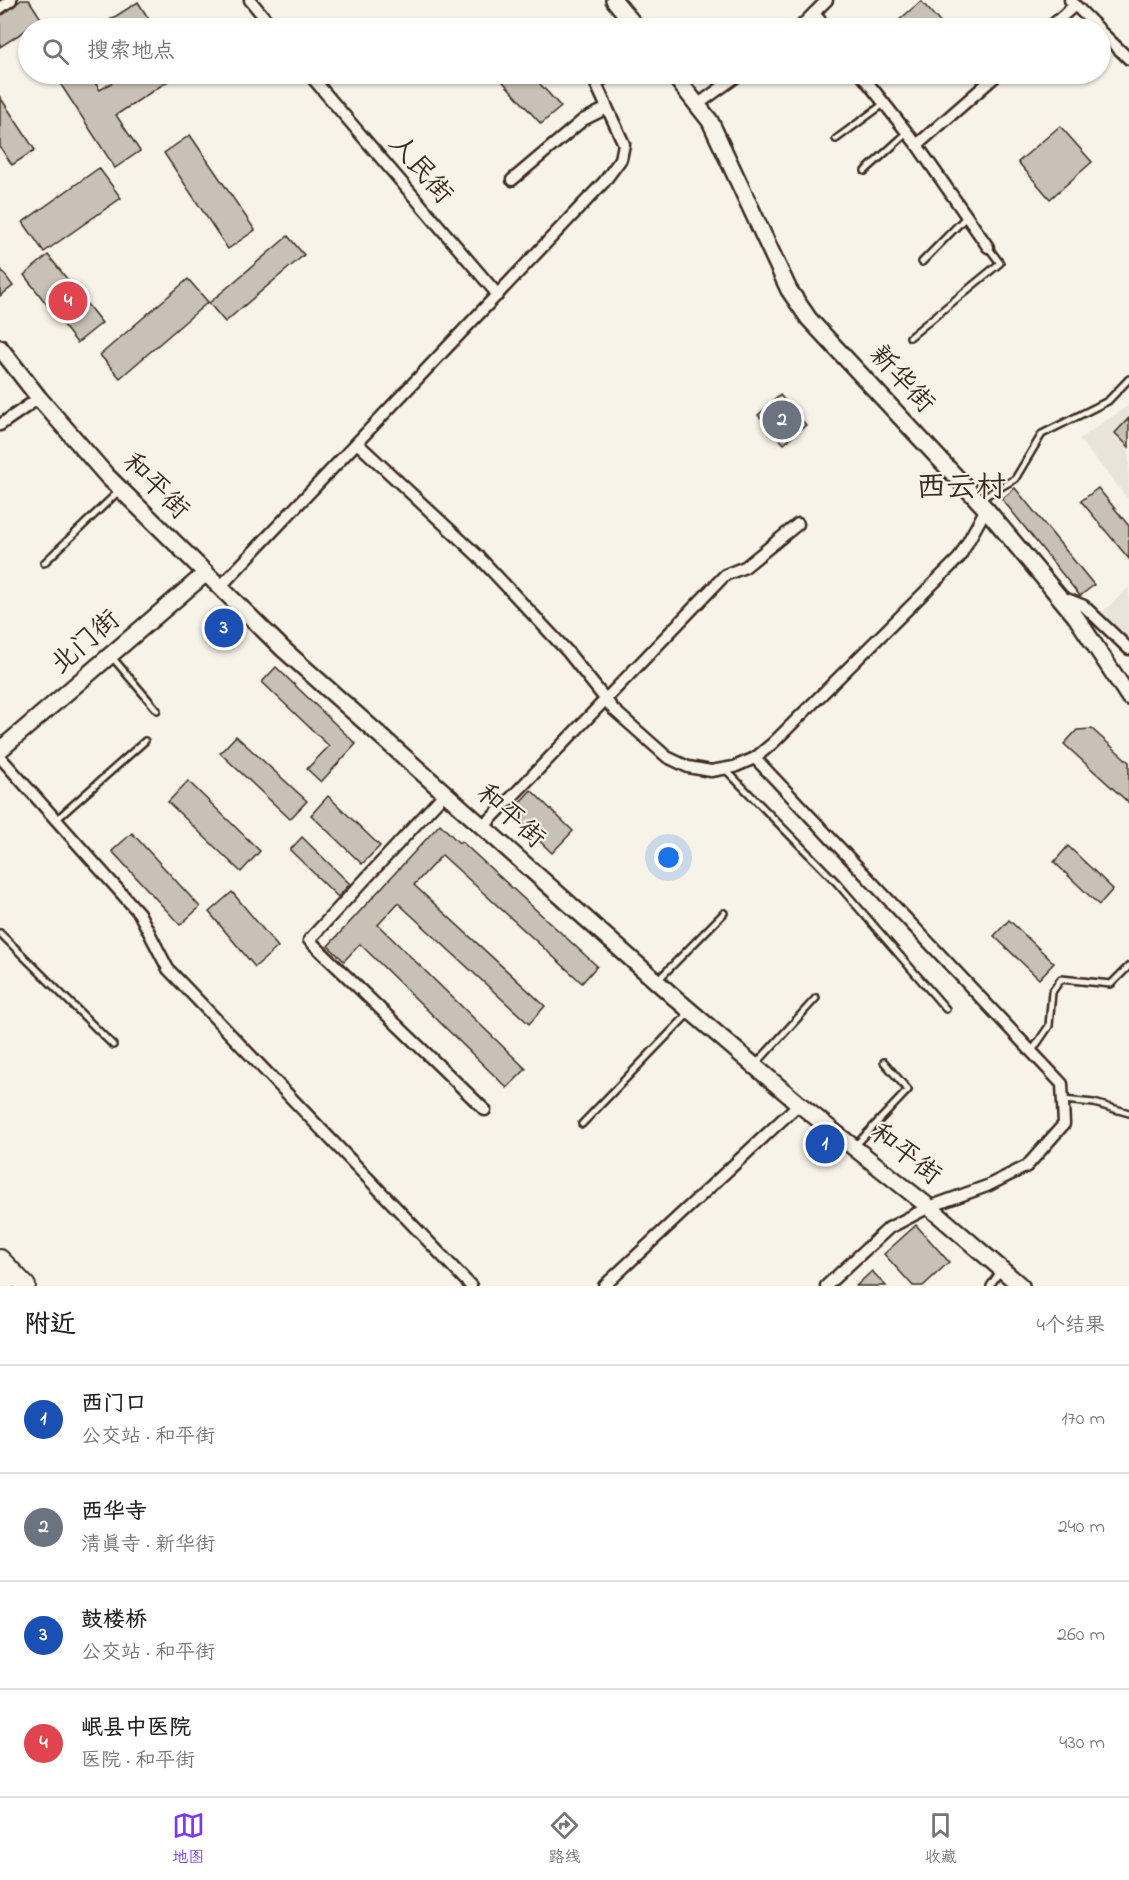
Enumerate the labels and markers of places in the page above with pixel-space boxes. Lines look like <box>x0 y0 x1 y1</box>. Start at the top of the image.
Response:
pin: 4 <box>48 278 88 324</box>
pin: 2 <box>762 398 802 442</box>
pin: 3 <box>204 606 244 650</box>
pin: 1 <box>806 1122 844 1166</box>

